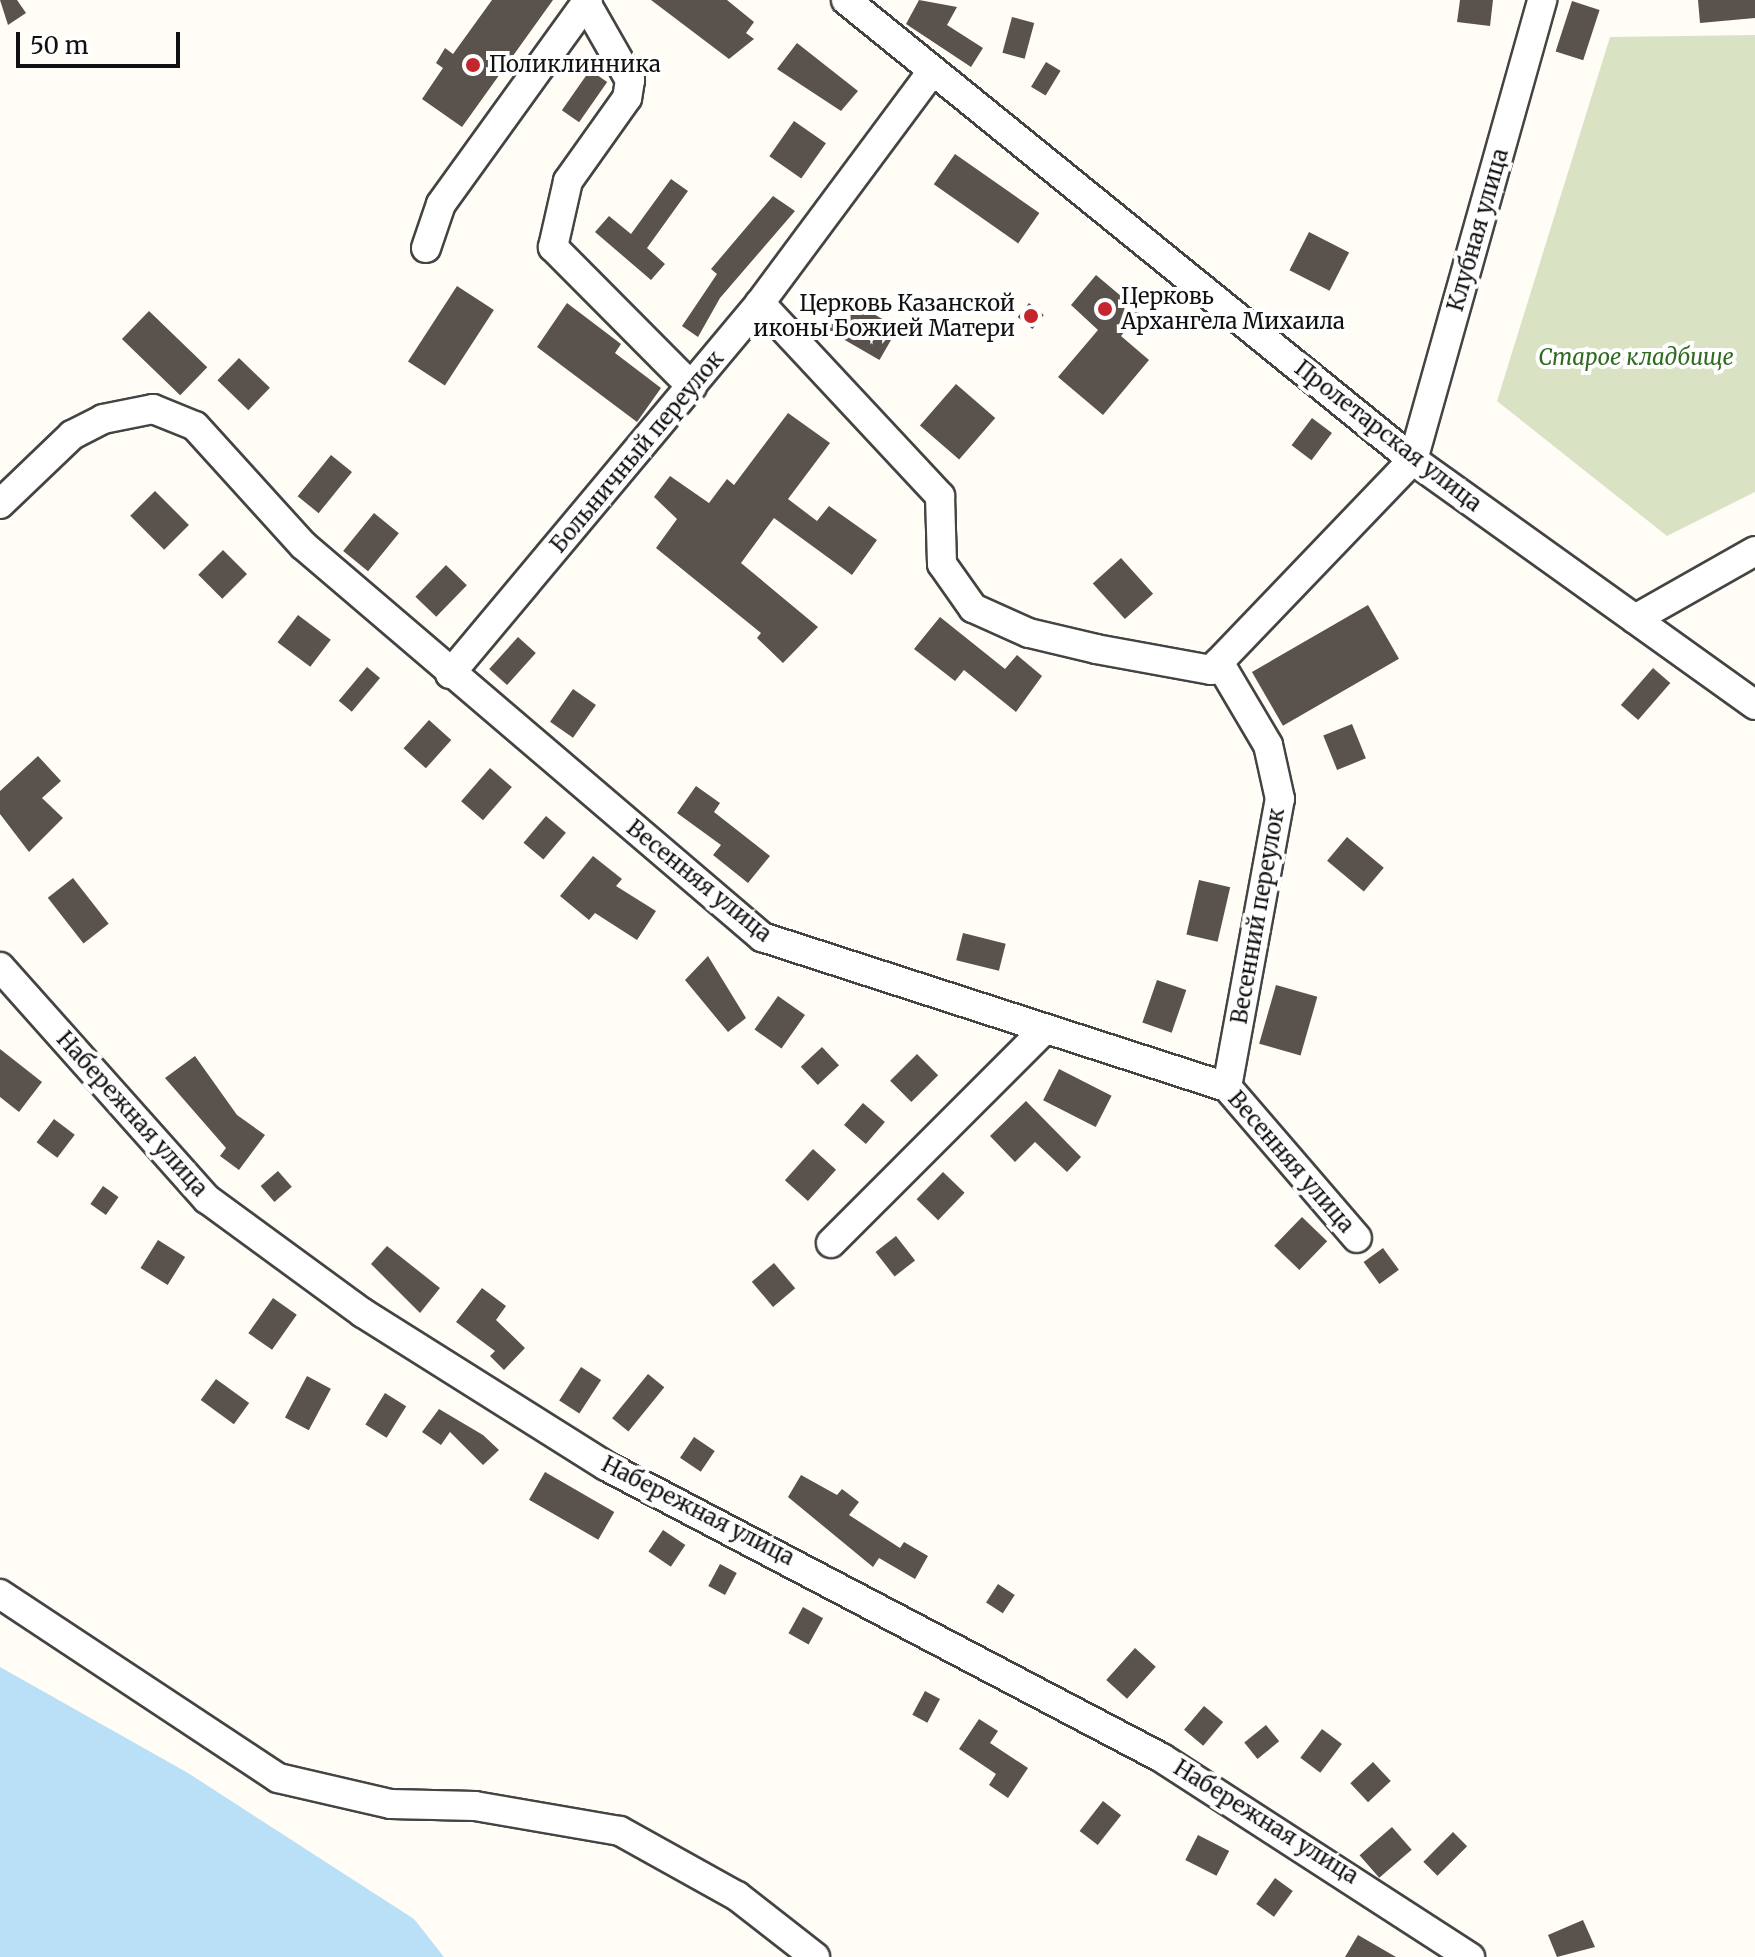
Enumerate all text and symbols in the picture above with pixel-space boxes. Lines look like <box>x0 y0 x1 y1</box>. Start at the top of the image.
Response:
scale bar <box>20 16 184 66</box>
text: 50 m <box>30 30 89 61</box>
place label: Поликлинника <box>489 52 661 78</box>
marker: Поликлинника <box>464 56 482 74</box>
street label: Клубная улица <box>1442 146 1514 314</box>
place label: Церковь Архангела Михаила <box>1121 283 1345 334</box>
place label: Церковь Казанской иконы Божией Матери <box>753 290 1015 342</box>
marker: Церковь Архангела Михаила <box>1096 300 1114 318</box>
marker: Церковь Казанской иконы Божией Матери <box>1022 307 1040 325</box>
park label: Старое кладбище <box>1538 345 1734 371</box>
street label: Больничный переулок <box>545 346 729 558</box>
street label: Пролетарская улица <box>1289 355 1487 517</box>
street label: Весенний переулок <box>1226 806 1290 1026</box>
street label: Весенняя улица <box>621 815 777 947</box>
street label: Набережная улица <box>51 1026 213 1202</box>
street label: Весенняя улица <box>1222 1086 1360 1238</box>
street label: Набережная улица <box>597 1451 799 1571</box>
street label: Набережная улица <box>1169 1754 1363 1890</box>

